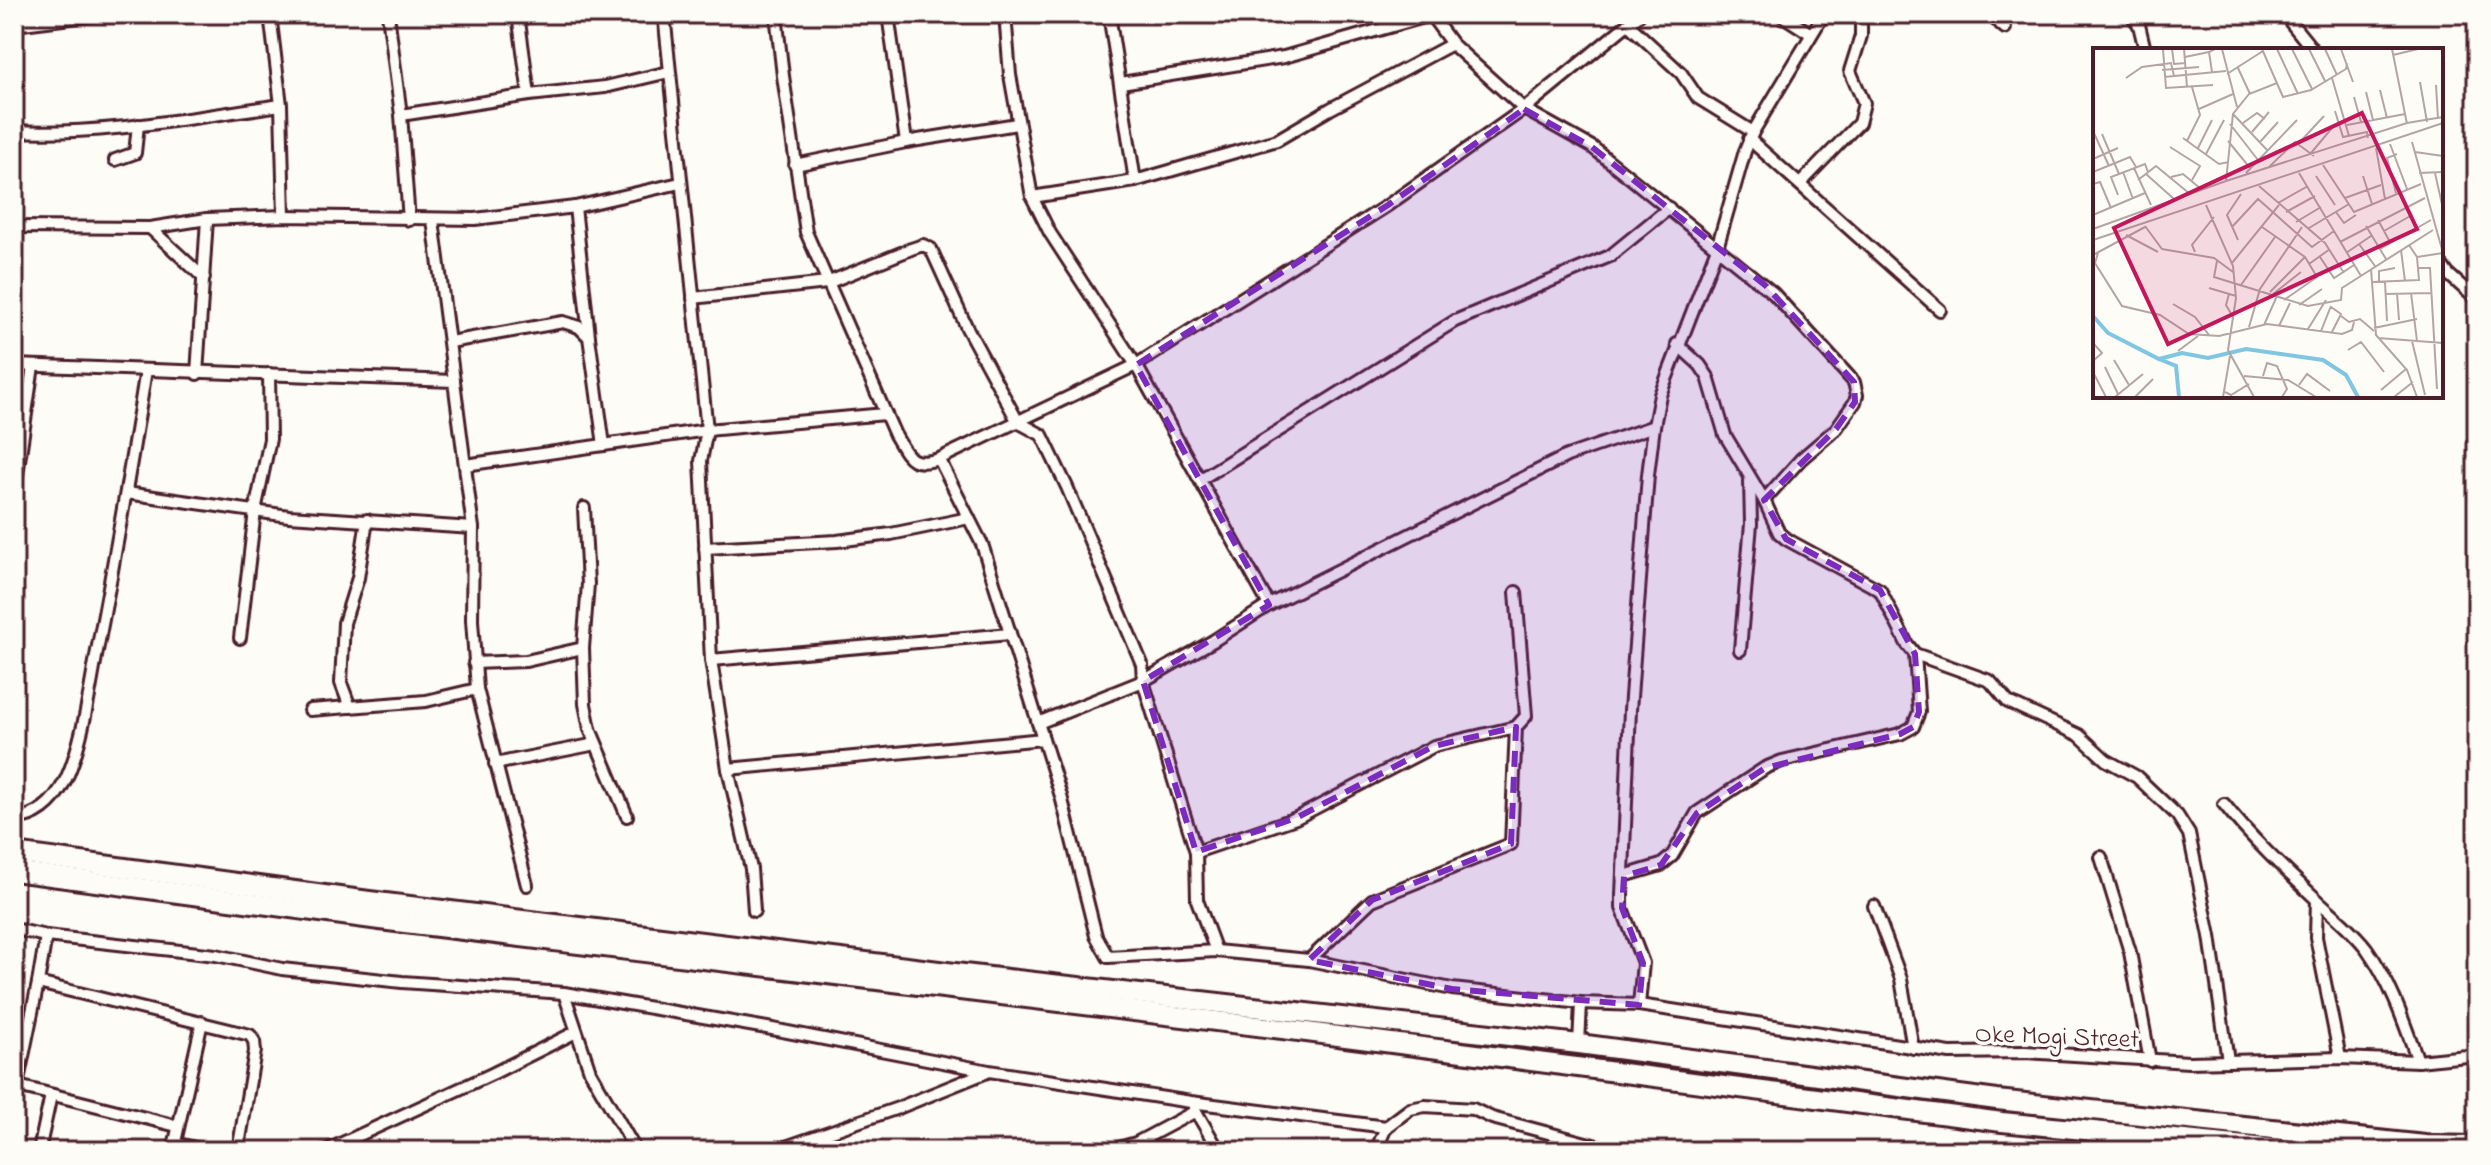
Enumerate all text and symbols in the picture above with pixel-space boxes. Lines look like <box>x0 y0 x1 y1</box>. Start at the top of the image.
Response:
inset map <box>2093 48 2443 398</box>
street label: Oke Mogi Street <box>1974 1016 2140 1060</box>

